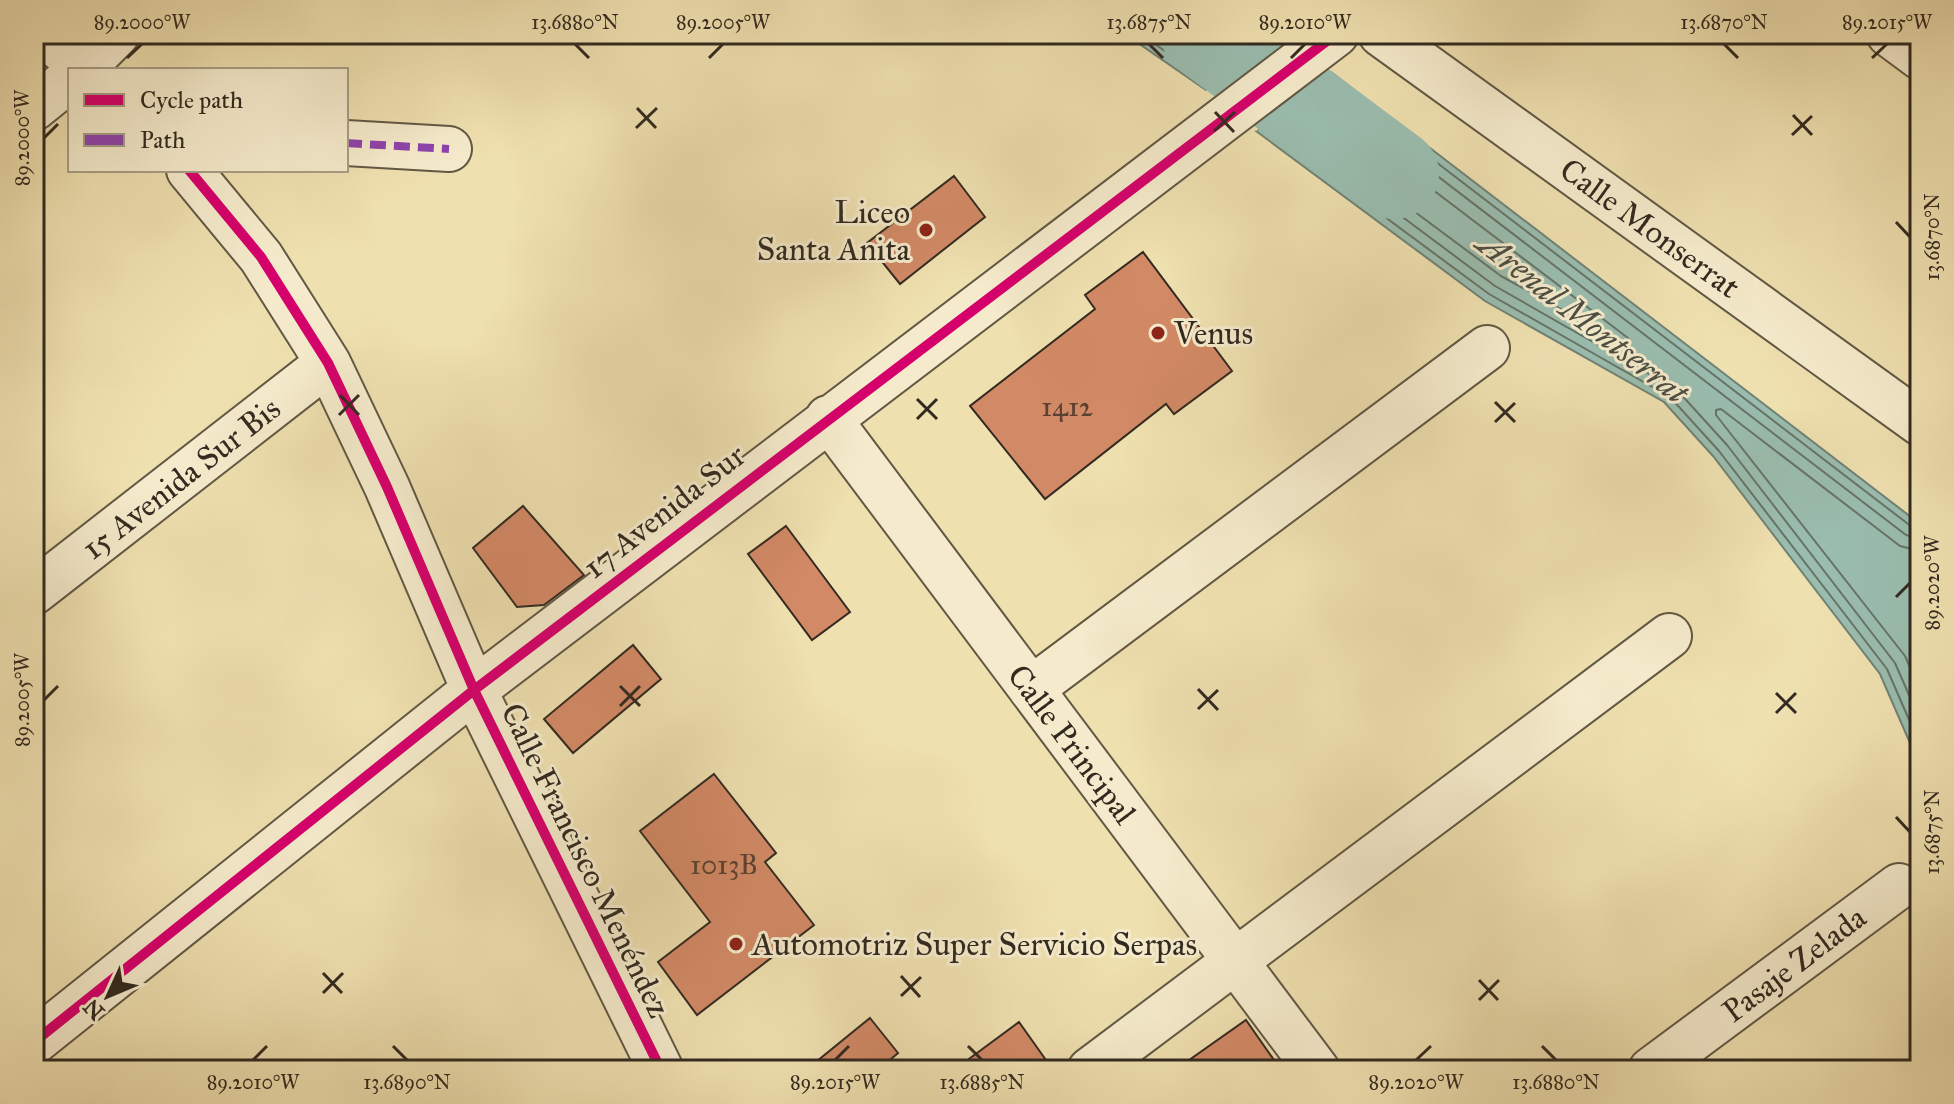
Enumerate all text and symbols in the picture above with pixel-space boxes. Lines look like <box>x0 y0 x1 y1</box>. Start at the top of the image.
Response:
text: 89.2000°W <box>94 10 191 34</box>
text: 13.6880°N <box>531 10 619 34</box>
text: 89.2005°W <box>676 10 771 34</box>
text: 13.6875°N <box>1106 10 1192 34</box>
text: 89.2010°W <box>1259 10 1352 34</box>
text: 13.6870°N <box>1680 10 1768 34</box>
text: 89.2015°W <box>1842 10 1933 34</box>
legend <box>68 68 348 172</box>
text: Cycle path <box>140 85 243 115</box>
text: 89.2000°W <box>10 89 34 186</box>
text: Path <box>140 125 185 155</box>
street label: Calle Monserrat <box>1552 150 1747 307</box>
place label: Liceo Santa Anita <box>757 193 910 269</box>
text: 13.6870°N <box>1920 193 1944 281</box>
water label: Arenal Montserrat <box>1467 220 1698 414</box>
marker: Liceo Santa Anita <box>917 221 935 239</box>
place label: Venus <box>1173 314 1253 353</box>
marker: Venus <box>1149 324 1167 342</box>
street label: 15 Avenida Sur Bis <box>74 389 288 568</box>
house number: 1412 <box>1041 389 1093 424</box>
street label: 17 Avenida Sur <box>575 436 753 587</box>
text: 89.2020°W <box>1920 535 1944 630</box>
text: 89.2005°W <box>10 652 34 747</box>
street label: Calle Principal <box>999 657 1144 832</box>
street label: Calle Francisco Menéndez <box>492 697 679 1024</box>
text: 13.6875°N <box>1920 789 1944 875</box>
house number: 1013B <box>690 847 758 882</box>
street label: Pasaje Zelada <box>1715 898 1874 1031</box>
place label: Automotriz Super Servicio Serpas <box>750 925 1197 964</box>
marker: Automotriz Super Servicio Serpas <box>727 935 745 953</box>
north arrow <box>68 956 148 1036</box>
text: N <box>78 993 110 1026</box>
text: 89.2010°W <box>207 1070 300 1094</box>
text: 13.6890°N <box>363 1070 451 1094</box>
text: 89.2015°W <box>790 1070 881 1094</box>
text: 13.6885°N <box>939 1070 1025 1094</box>
text: 89.2020°W <box>1369 1070 1464 1094</box>
text: 13.6880°N <box>1512 1070 1600 1094</box>

